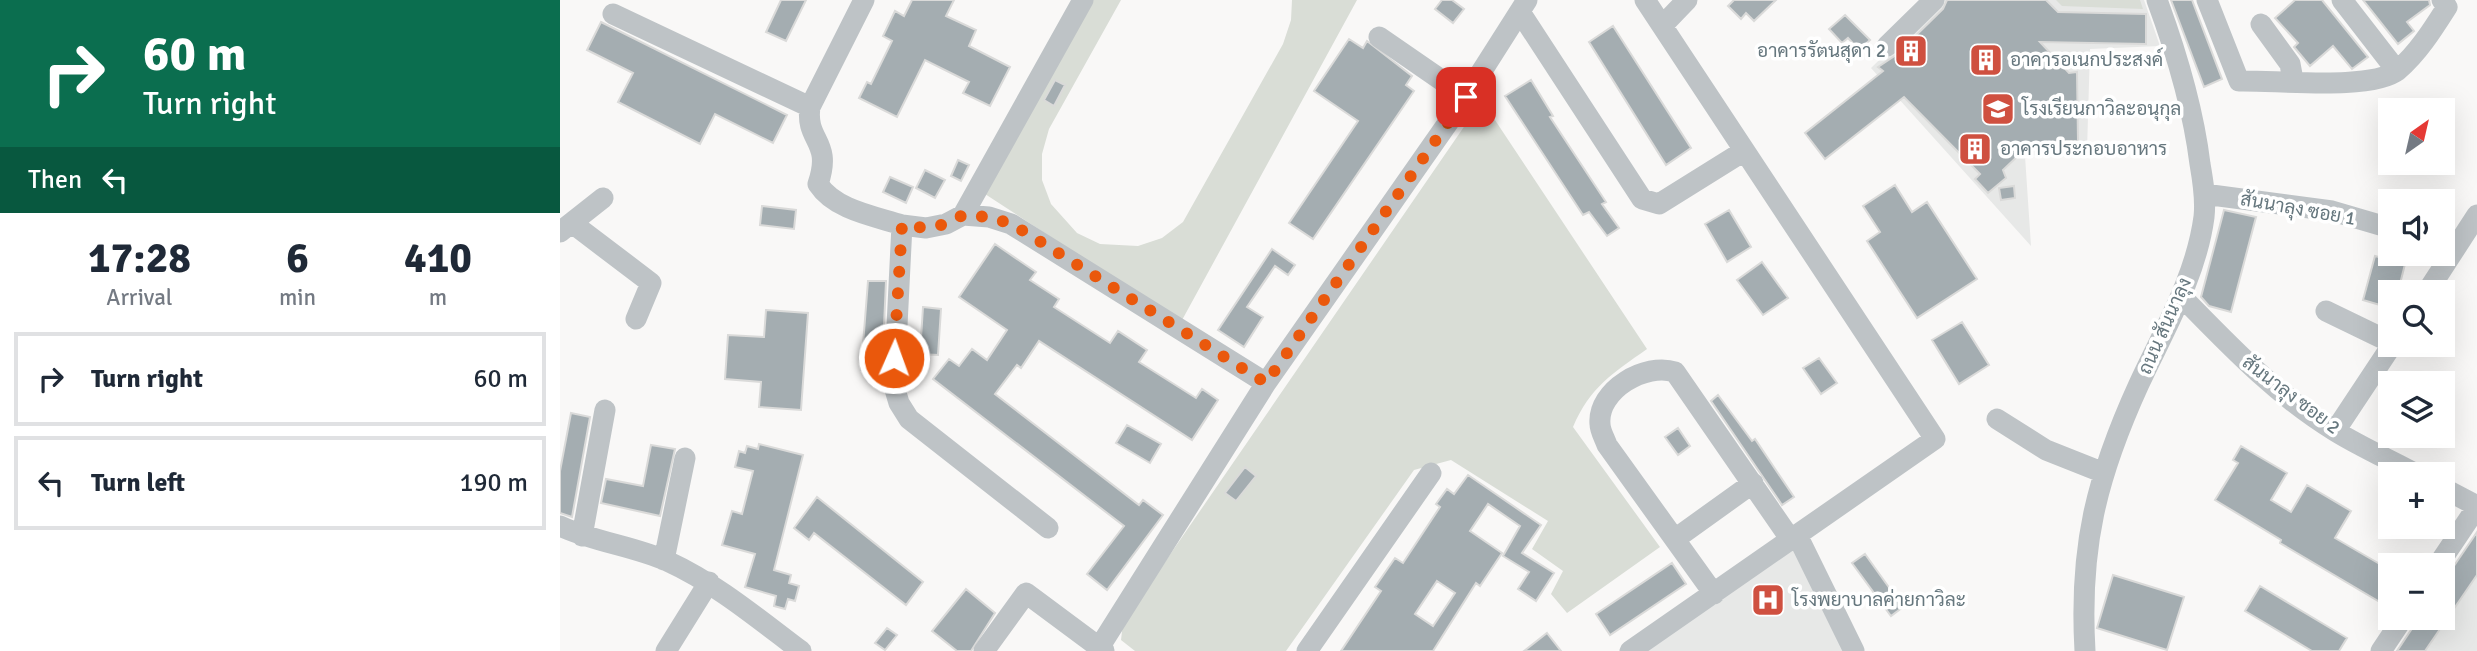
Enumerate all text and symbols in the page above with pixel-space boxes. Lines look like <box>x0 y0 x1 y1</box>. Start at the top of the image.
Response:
text: 60 m <box>143 24 246 84</box>
icon: right <box>28 28 119 119</box>
building icon: อาคารรัตนสุดา 2 <box>1892 32 1930 70</box>
place label: อาคารรัตนสุดา 2 <box>1757 39 1886 63</box>
building icon: อาคารอเนกประสงค์ <box>1967 41 2005 79</box>
place label: อาคารอเนกประสงค์ <box>2010 47 2163 72</box>
pin <box>1436 67 1496 127</box>
icon: arrive <box>1447 78 1485 116</box>
text: Turn right <box>143 84 276 123</box>
school or university icon: โรงเรียนกาวิละอนุกุล <box>1979 90 2017 128</box>
place label: โรงเรียนกาวิละอนุกุล <box>2021 96 2181 121</box>
north arrow <box>2378 98 2455 175</box>
map controls <box>2378 98 2455 630</box>
building icon: อาคารประกอบอาหาร <box>1956 130 1994 168</box>
place label: อาคารประกอบอาหาร <box>2000 137 2167 161</box>
icon: left <box>96 161 134 199</box>
text: Then <box>28 164 82 196</box>
street label: สันนาลุง ซอย 1 <box>2239 187 2357 231</box>
button: sound <box>2378 189 2455 266</box>
text: 17:28 <box>88 233 191 284</box>
text: 6 <box>286 233 309 284</box>
text: 410 <box>404 233 472 284</box>
street label: ถนน สันนาลุง <box>2133 274 2197 378</box>
button: search <box>2378 280 2455 357</box>
text: Arrival <box>106 283 173 312</box>
text: min <box>279 283 316 312</box>
text: m <box>429 283 447 312</box>
position arrow <box>857 321 931 395</box>
street label: สันนาลุง ซอย 2 <box>2237 350 2345 440</box>
icon: right <box>32 360 70 398</box>
text: Turn right <box>91 363 203 395</box>
text: 60 m <box>473 363 528 395</box>
button: layers <box>2378 371 2455 448</box>
button: + <box>2378 462 2455 539</box>
icon: left <box>32 464 70 502</box>
text: Turn left <box>91 467 185 499</box>
text: 190 m <box>459 467 528 499</box>
button: − <box>2378 553 2455 630</box>
hospital icon: โรงพยาบาลค่ายกาวิละ <box>1749 581 1787 619</box>
place label: โรงพยาบาลค่ายกาวิละ <box>1791 587 1966 612</box>

